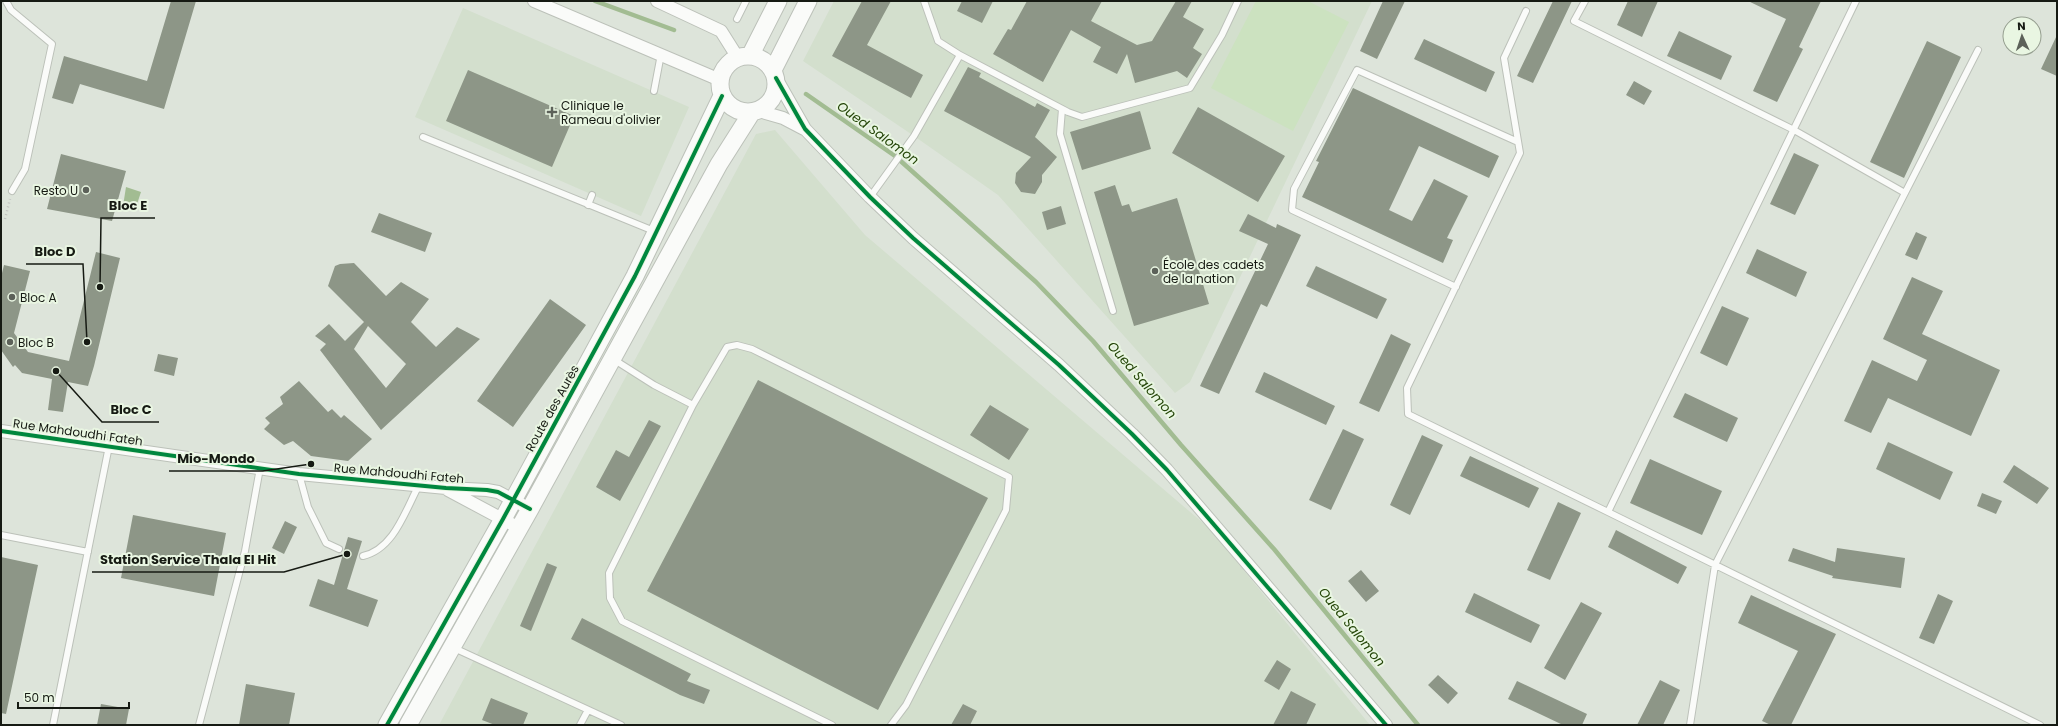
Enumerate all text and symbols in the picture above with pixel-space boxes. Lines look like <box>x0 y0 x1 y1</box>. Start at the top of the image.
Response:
north arrow <box>2002 16 2042 56</box>
text: N <box>2017 18 2026 34</box>
place label: Clinique le Rameau d'olivier <box>561 97 661 128</box>
water label: Oued Salomon <box>833 97 923 169</box>
marker: Clinique le Rameau d'olivier <box>546 106 558 118</box>
place label: Resto U <box>34 182 78 199</box>
marker: Resto U <box>81 185 91 195</box>
callout: Bloc E <box>101 193 155 218</box>
text: Bloc E <box>109 196 147 215</box>
callout: Bloc D <box>26 239 83 264</box>
text: Bloc D <box>35 242 76 261</box>
place label: École des cadets de la nation <box>1163 256 1264 287</box>
marker: École des cadets de la nation <box>1150 266 1160 276</box>
place label: Bloc A <box>20 289 57 306</box>
marker: Bloc A <box>7 292 17 302</box>
place label: Bloc B <box>18 334 54 351</box>
marker: Bloc B <box>5 337 15 347</box>
water label: Oued Salomon <box>1103 337 1181 423</box>
street label: Route des Aurès <box>521 362 583 454</box>
callout: Bloc C <box>102 397 159 422</box>
text: Bloc C <box>110 400 152 419</box>
street label: Rue Mahdoudhi Fateh <box>12 414 144 450</box>
callout: Mio-Mondo <box>169 446 263 471</box>
text: Mio-Mondo <box>177 449 255 468</box>
street label: Rue Mahdoudhi Fateh <box>333 459 465 487</box>
callout: Station Service Thala El Hit <box>92 547 284 572</box>
text: Station Service Thala El Hit <box>100 550 276 569</box>
water label: Oued Salomon <box>1314 583 1390 671</box>
scale bar <box>18 684 129 710</box>
text: 50 m <box>24 689 55 706</box>

